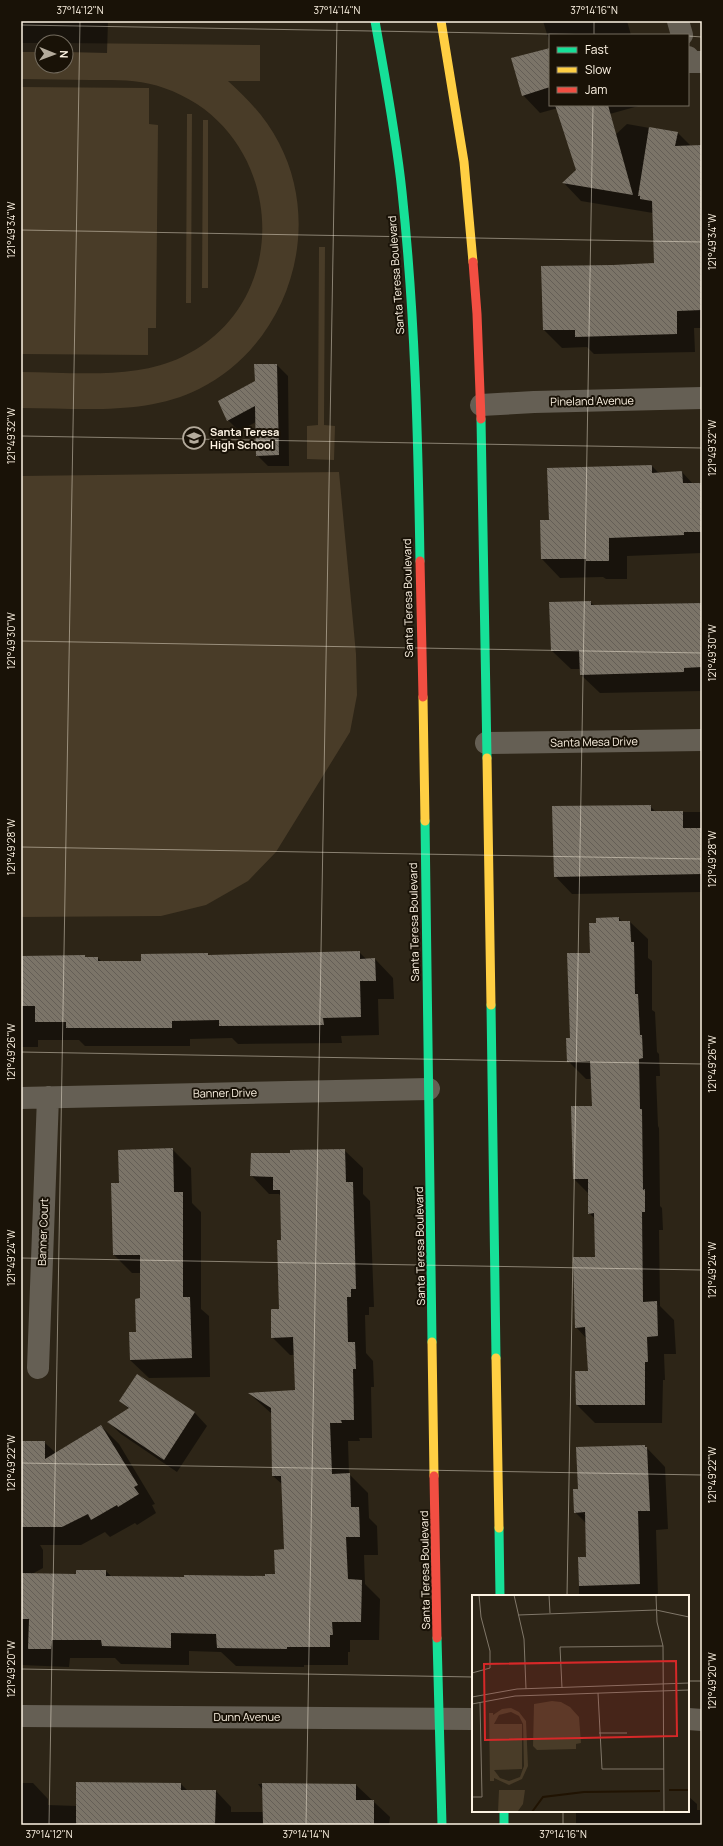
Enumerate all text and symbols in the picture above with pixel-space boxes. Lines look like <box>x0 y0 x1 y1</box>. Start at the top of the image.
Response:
text: 37°14'12"N <box>56 3 104 17</box>
text: 37°14'14"N <box>314 3 361 17</box>
text: 37°14'16"N <box>570 3 618 17</box>
north arrow <box>34 34 74 74</box>
legend <box>549 34 689 106</box>
text: Fast <box>585 41 609 58</box>
text: N <box>57 50 72 58</box>
text: Slow <box>585 61 611 78</box>
text: Jam <box>585 81 607 98</box>
text: 121°49'34"W <box>4 201 18 258</box>
text: 121°49'34"W <box>705 213 719 270</box>
street label: Santa Teresa Boulevard <box>384 215 407 335</box>
street label: Pineland Avenue <box>550 392 635 409</box>
text: 121°49'32"W <box>4 407 18 464</box>
text: 121°49'32"W <box>705 419 719 476</box>
place label: Santa Teresa High School <box>210 424 279 452</box>
school or university icon: Santa Teresa High School <box>181 425 207 451</box>
street label: Santa Teresa Boulevard <box>399 538 416 658</box>
text: 121°49'30"W <box>4 612 18 670</box>
text: 121°49'30"W <box>705 624 719 682</box>
street label: Santa Mesa Drive <box>550 733 638 750</box>
text: 121°49'28"W <box>4 818 18 875</box>
text: 121°49'28"W <box>705 830 719 887</box>
street label: Santa Teresa Boulevard <box>405 862 422 982</box>
text: 121°49'26"W <box>4 1023 18 1081</box>
text: 121°49'26"W <box>705 1035 719 1093</box>
street label: Banner Drive <box>193 1084 258 1101</box>
street label: Santa Teresa Boulevard <box>411 1186 428 1306</box>
street label: Banner Court <box>34 1198 51 1266</box>
text: 121°49'24"W <box>4 1229 18 1286</box>
text: 121°49'24"W <box>705 1241 719 1298</box>
text: 121°49'22"W <box>4 1434 18 1491</box>
text: 121°49'22"W <box>705 1446 719 1503</box>
street label: Santa Teresa Boulevard <box>416 1510 433 1630</box>
inset map <box>472 1595 689 1812</box>
text: 121°49'20"W <box>4 1640 18 1698</box>
text: 121°49'20"W <box>705 1652 719 1710</box>
street label: Dunn Avenue <box>214 1709 281 1724</box>
text: 37°14'12"N <box>25 1827 73 1841</box>
text: 37°14'14"N <box>283 1827 330 1841</box>
text: 37°14'16"N <box>539 1827 587 1841</box>

